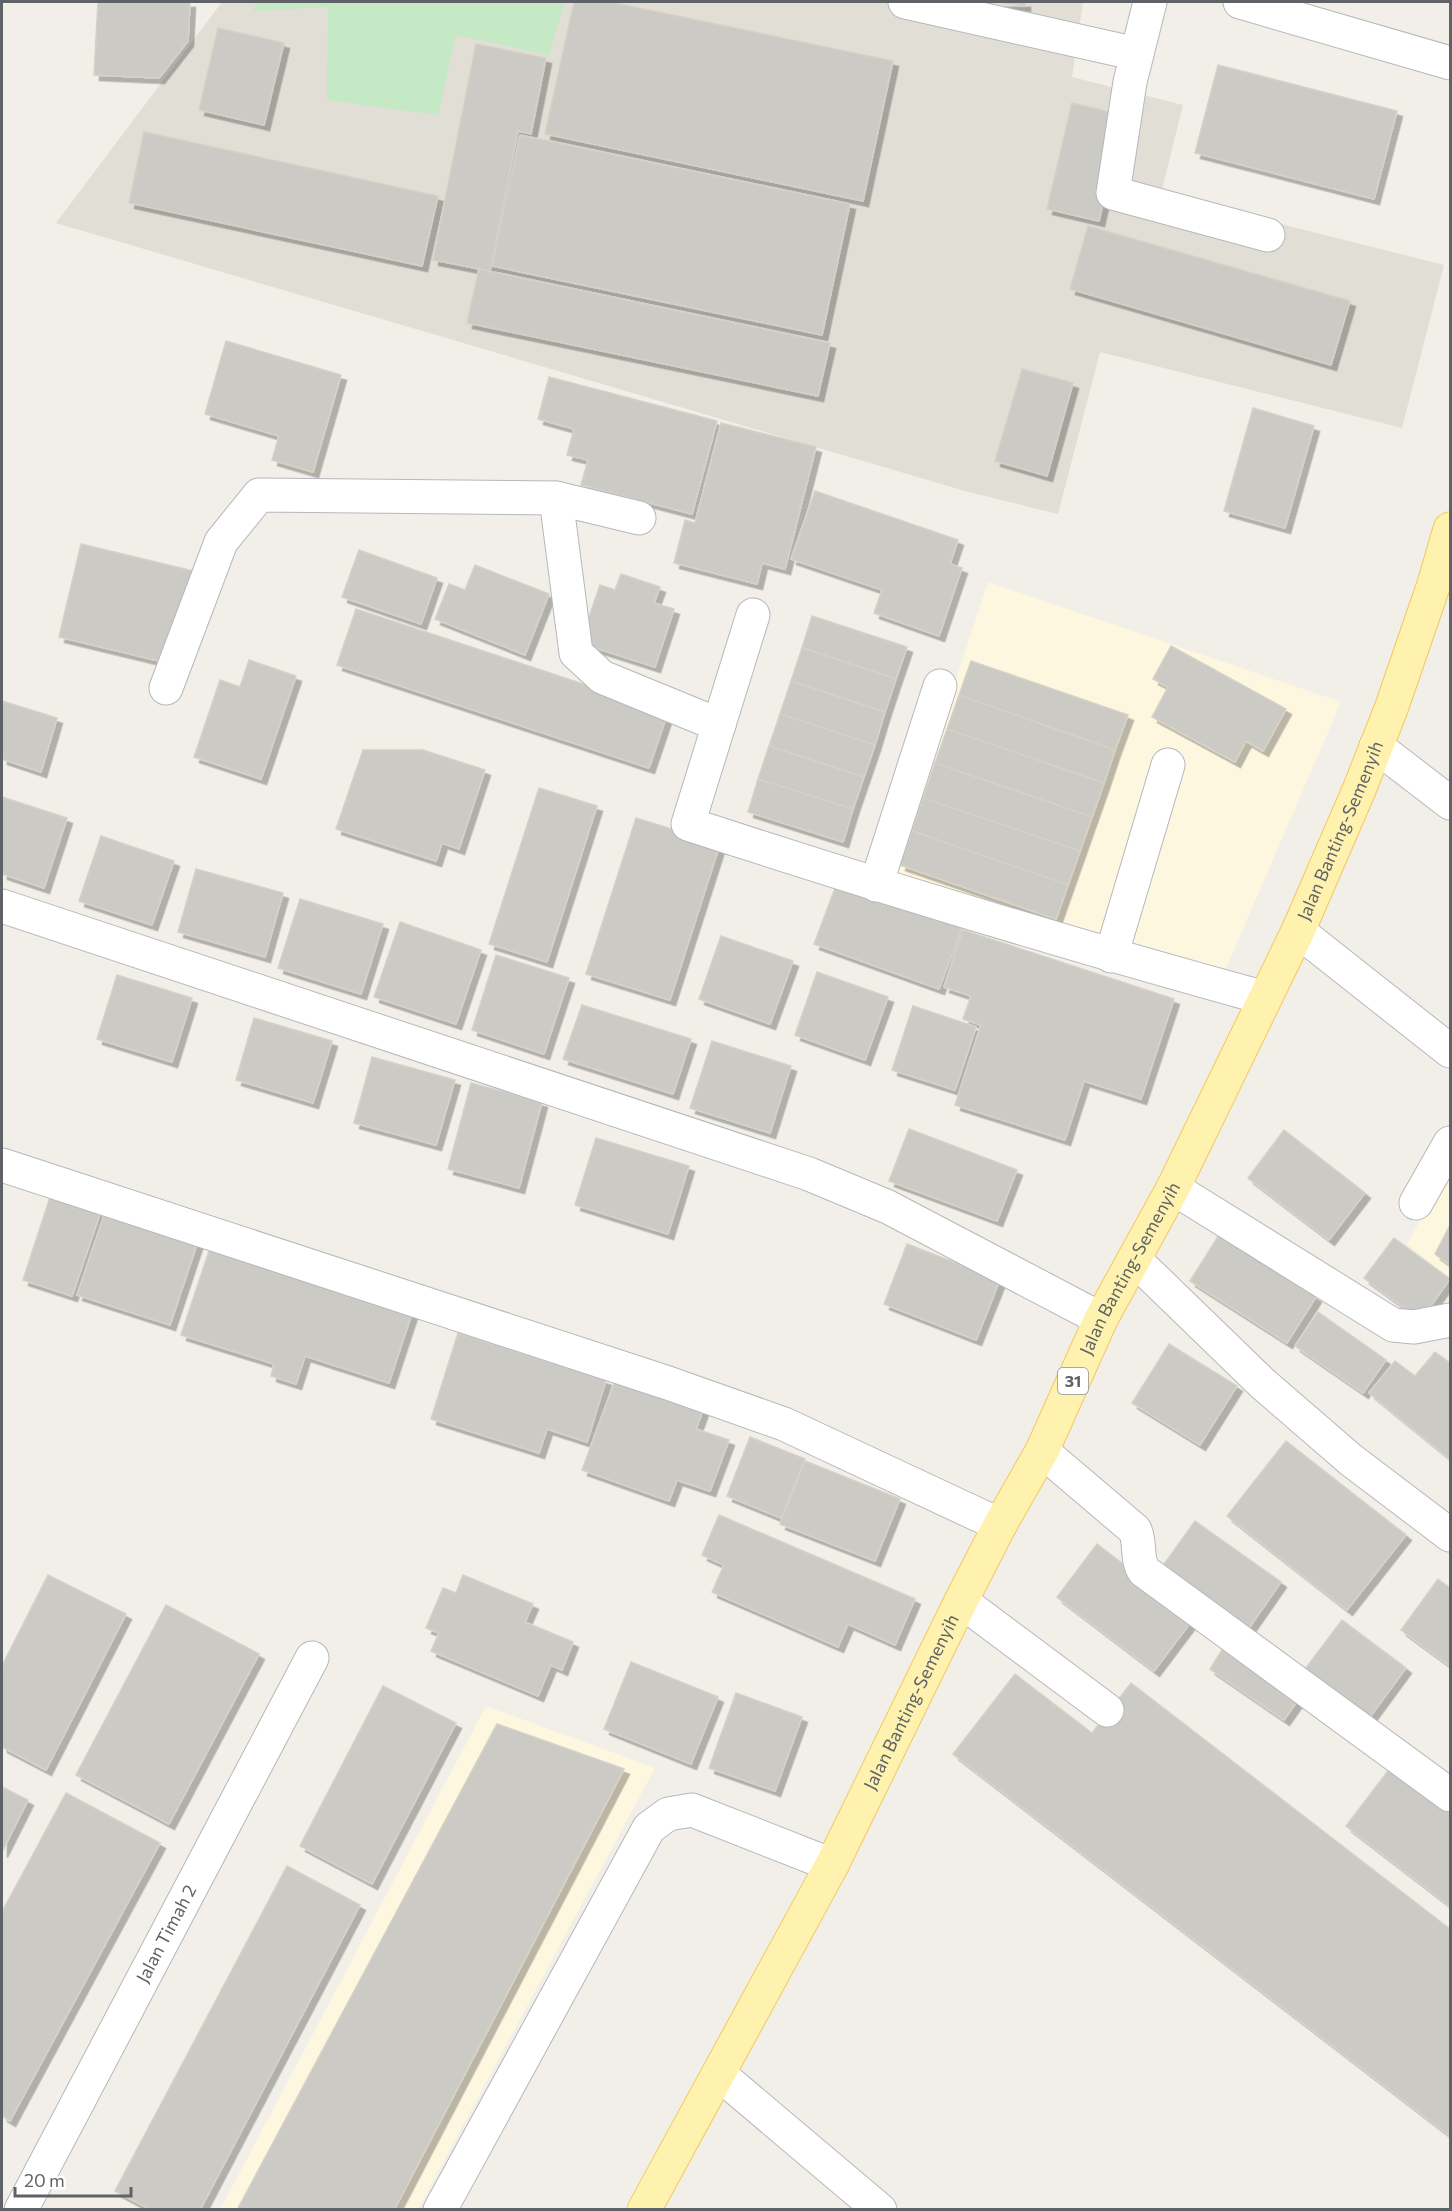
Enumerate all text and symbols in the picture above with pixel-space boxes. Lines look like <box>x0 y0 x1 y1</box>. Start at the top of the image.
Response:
street label: Jalan Banting-Semenyih <box>1292 737 1387 924</box>
street label: Jalan Banting-Semenyih <box>1074 1178 1184 1358</box>
road number: 31 <box>1058 1368 1088 1394</box>
street label: Jalan Banting-Semenyih <box>858 1610 963 1793</box>
street label: Jalan Timah 2 <box>131 1881 200 1986</box>
scale bar <box>15 2160 130 2198</box>
text: 20 m <box>24 2169 65 2191</box>

